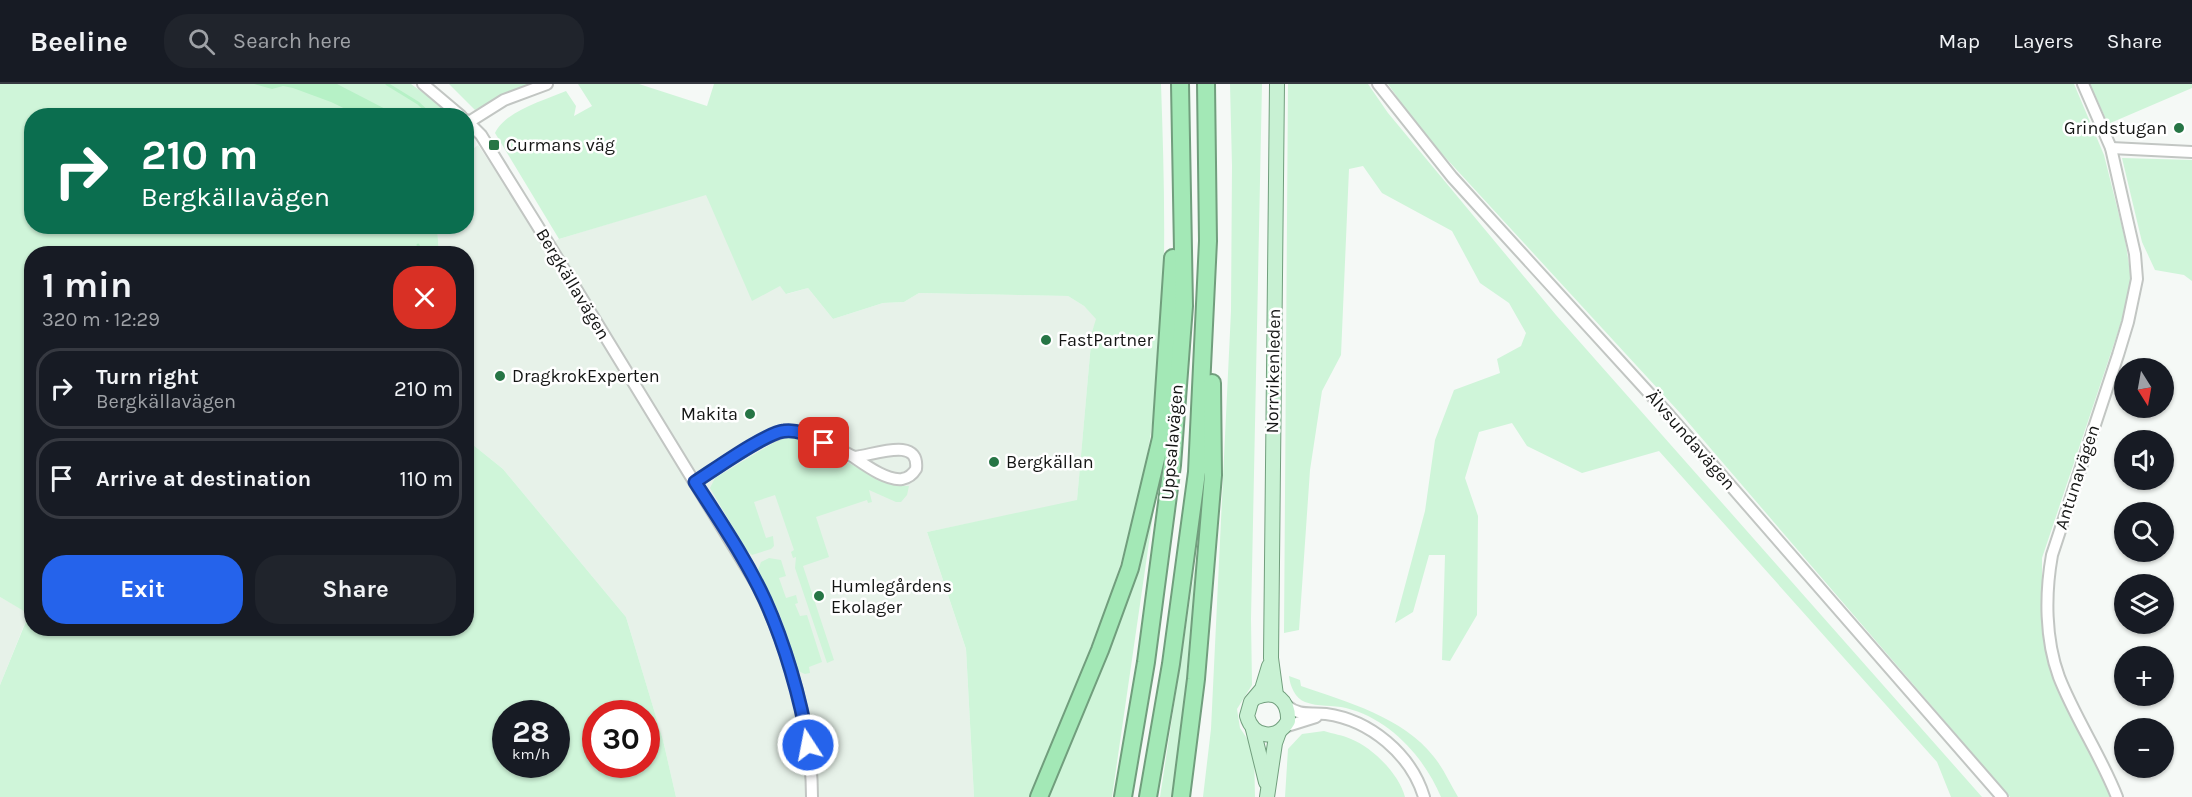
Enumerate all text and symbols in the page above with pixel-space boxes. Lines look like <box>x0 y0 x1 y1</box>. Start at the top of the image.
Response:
search box <box>164 14 584 68</box>
text: Beeline <box>30 25 128 58</box>
icon: search <box>185 25 218 58</box>
text: Search here <box>233 28 351 54</box>
text: Map <box>1938 29 1980 53</box>
text: Layers <box>2013 29 2074 53</box>
text: Share <box>2107 29 2162 53</box>
place label: Grindstugan <box>2064 117 2167 139</box>
marker: Grindstugan <box>2172 121 2186 135</box>
text: 210 m <box>141 130 258 180</box>
icon: right <box>42 132 120 210</box>
place label: Curmans väg <box>506 134 615 156</box>
marker: Curmans väg <box>487 138 501 152</box>
text: Bergkällavägen <box>141 181 330 213</box>
street label: Bergkällavägen <box>531 224 615 344</box>
text: 1 min <box>42 264 132 306</box>
button: close <box>393 266 456 329</box>
text: 320 m · 12:29 <box>42 308 160 331</box>
street label: Norrvikenleden <box>1261 308 1285 434</box>
place label: FastPartner <box>1058 329 1153 351</box>
marker: FastPartner <box>1039 333 1053 347</box>
north arrow <box>2114 358 2174 418</box>
map controls <box>2114 358 2174 778</box>
text: Turn right <box>96 364 199 390</box>
place label: DragkrokExperten <box>512 365 660 387</box>
marker: DragkrokExperten <box>493 369 507 383</box>
icon: right <box>45 372 78 405</box>
text: 210 m <box>394 376 453 402</box>
street label: Uppsalavägen <box>1156 383 1188 501</box>
street label: Älvsundavägen <box>1642 385 1740 495</box>
text: Bergkällavägen <box>96 390 236 413</box>
place label: Makita <box>681 403 738 425</box>
marker: Makita <box>743 407 757 421</box>
pin <box>798 417 849 468</box>
street label: Antunavägen <box>2050 422 2104 532</box>
icon: arrive <box>807 426 840 459</box>
button: sound <box>2114 430 2174 490</box>
place label: Bergkällan <box>1006 451 1094 473</box>
marker: Bergkällan <box>987 455 1001 469</box>
icon: arrive <box>45 462 78 495</box>
text: Arrive at destination <box>96 466 311 492</box>
text: 110 m <box>400 466 453 492</box>
button: search <box>2114 502 2174 562</box>
button: Exit <box>42 555 243 624</box>
button: Share <box>255 555 456 624</box>
button: layers <box>2114 574 2174 634</box>
place label: Humlegårdens Ekolager <box>831 575 952 618</box>
marker: Humlegårdens Ekolager <box>812 589 826 603</box>
button: + <box>2114 646 2174 706</box>
speed limit sign: 30 <box>582 700 660 778</box>
position arrow <box>776 713 840 777</box>
text: 28 <box>512 714 550 750</box>
button: − <box>2114 718 2174 778</box>
text: km/h <box>512 745 550 763</box>

